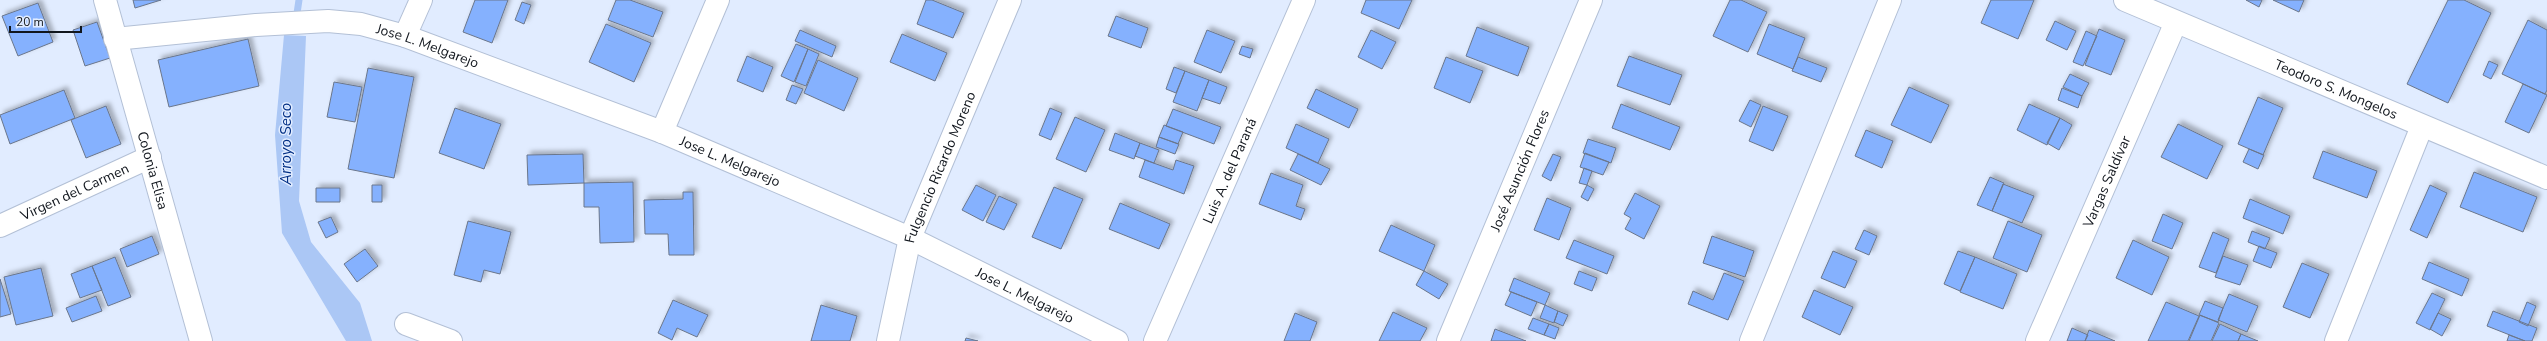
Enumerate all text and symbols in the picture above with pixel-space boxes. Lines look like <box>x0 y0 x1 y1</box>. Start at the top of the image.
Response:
scale bar <box>10 8 81 34</box>
text: 20 m <box>16 14 44 30</box>
street label: Jose L. Melgarejo <box>373 19 482 73</box>
street label: Teodoro S. Mongelos <box>2271 55 2401 124</box>
street label: Fulgencio Ricardo Moreno <box>900 88 981 245</box>
water label: Arroyo Seco <box>276 103 296 186</box>
street label: José Asunción Flores <box>1486 106 1554 235</box>
street label: Luis A. del Paraná <box>1199 115 1261 226</box>
street label: Colonia Elisa <box>132 129 173 212</box>
street label: Jose L. Melgarejo <box>676 131 783 192</box>
street label: Vargas Saldívar <box>2078 133 2135 231</box>
street label: Virgen del Carmen <box>16 159 132 226</box>
street label: Jose L. Melgarejo <box>972 263 1077 328</box>

